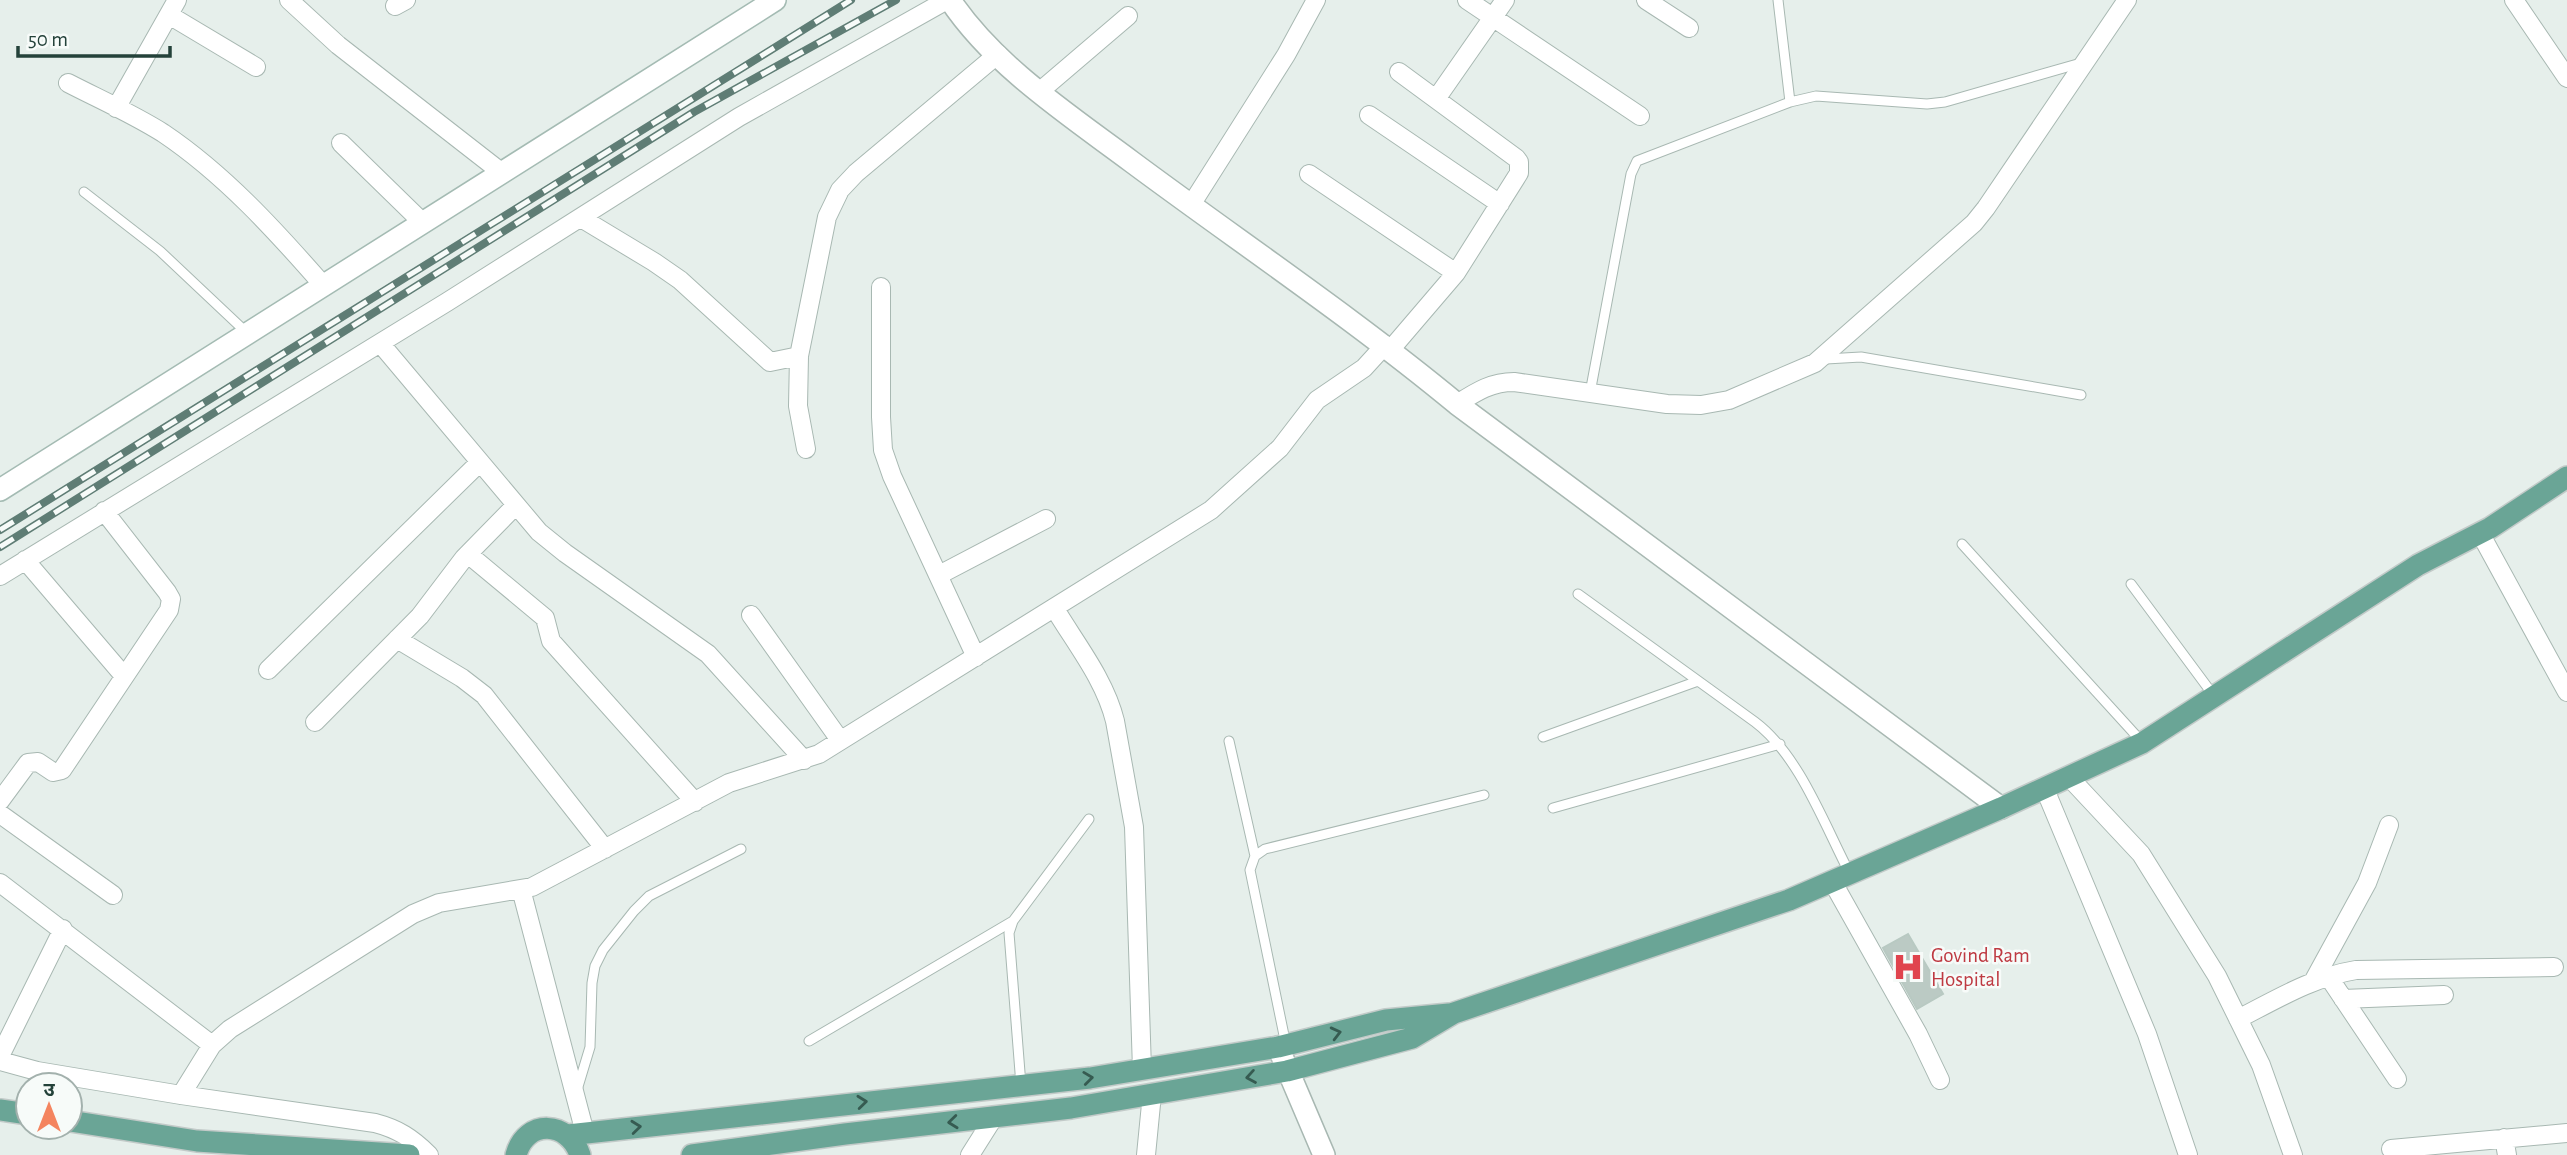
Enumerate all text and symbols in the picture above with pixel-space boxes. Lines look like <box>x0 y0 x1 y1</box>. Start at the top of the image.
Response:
scale bar <box>18 14 170 58</box>
text: 50 m <box>28 29 68 50</box>
place label: Govind Ram Hospital <box>1931 945 2030 990</box>
hospital icon: Govind Ram Hospital <box>1891 950 1925 984</box>
one-way arrow <box>1330 1027 1342 1041</box>
one-way arrow <box>1245 1069 1257 1084</box>
north arrow <box>14 1071 84 1141</box>
one-way arrow <box>1082 1071 1094 1086</box>
text: उ <box>43 1081 55 1100</box>
one-way arrow <box>856 1095 868 1110</box>
one-way arrow <box>947 1114 959 1129</box>
one-way arrow <box>630 1120 642 1135</box>

